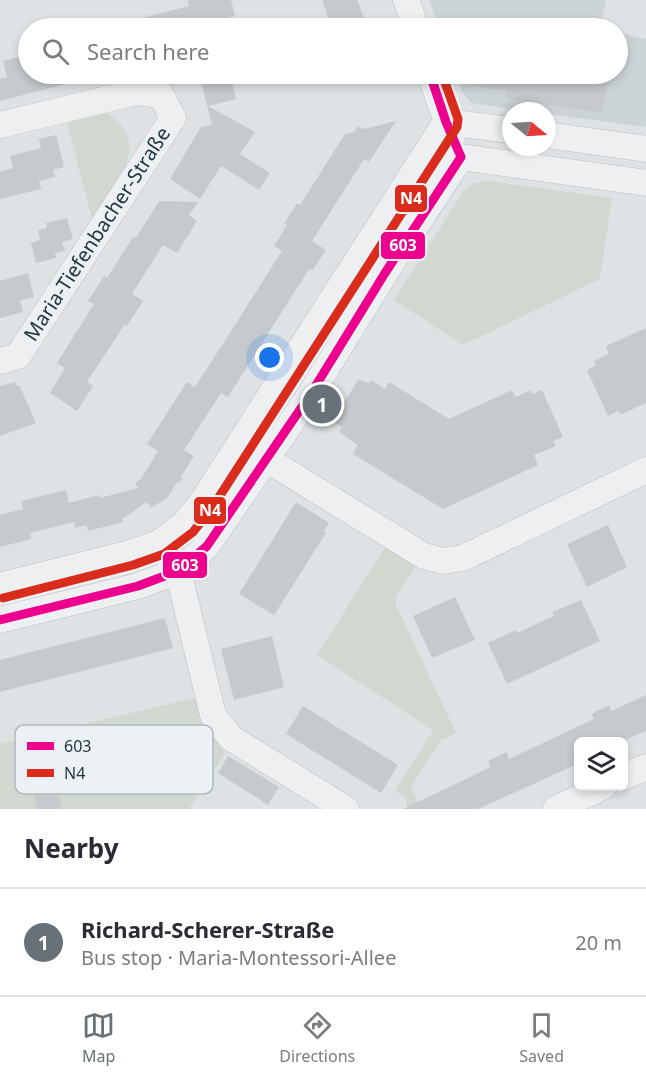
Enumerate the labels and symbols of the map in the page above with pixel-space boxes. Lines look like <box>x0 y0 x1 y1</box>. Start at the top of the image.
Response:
north arrow <box>502 102 556 156</box>
street label: Maria-Tiefenbacher-Straße <box>17 121 176 346</box>
line badge: N4 <box>394 184 428 213</box>
text: N4 <box>400 187 422 209</box>
line badge: 603 <box>380 231 426 260</box>
text: 603 <box>389 234 417 256</box>
your location <box>255 343 284 372</box>
pin: 1 <box>302 382 342 426</box>
line badge: N4 <box>193 496 227 525</box>
text: N4 <box>199 499 221 521</box>
line badge: 603 <box>162 551 208 579</box>
text: 603 <box>171 554 199 576</box>
legend <box>15 725 213 794</box>
text: 603 <box>64 735 91 757</box>
text: N4 <box>64 762 85 784</box>

